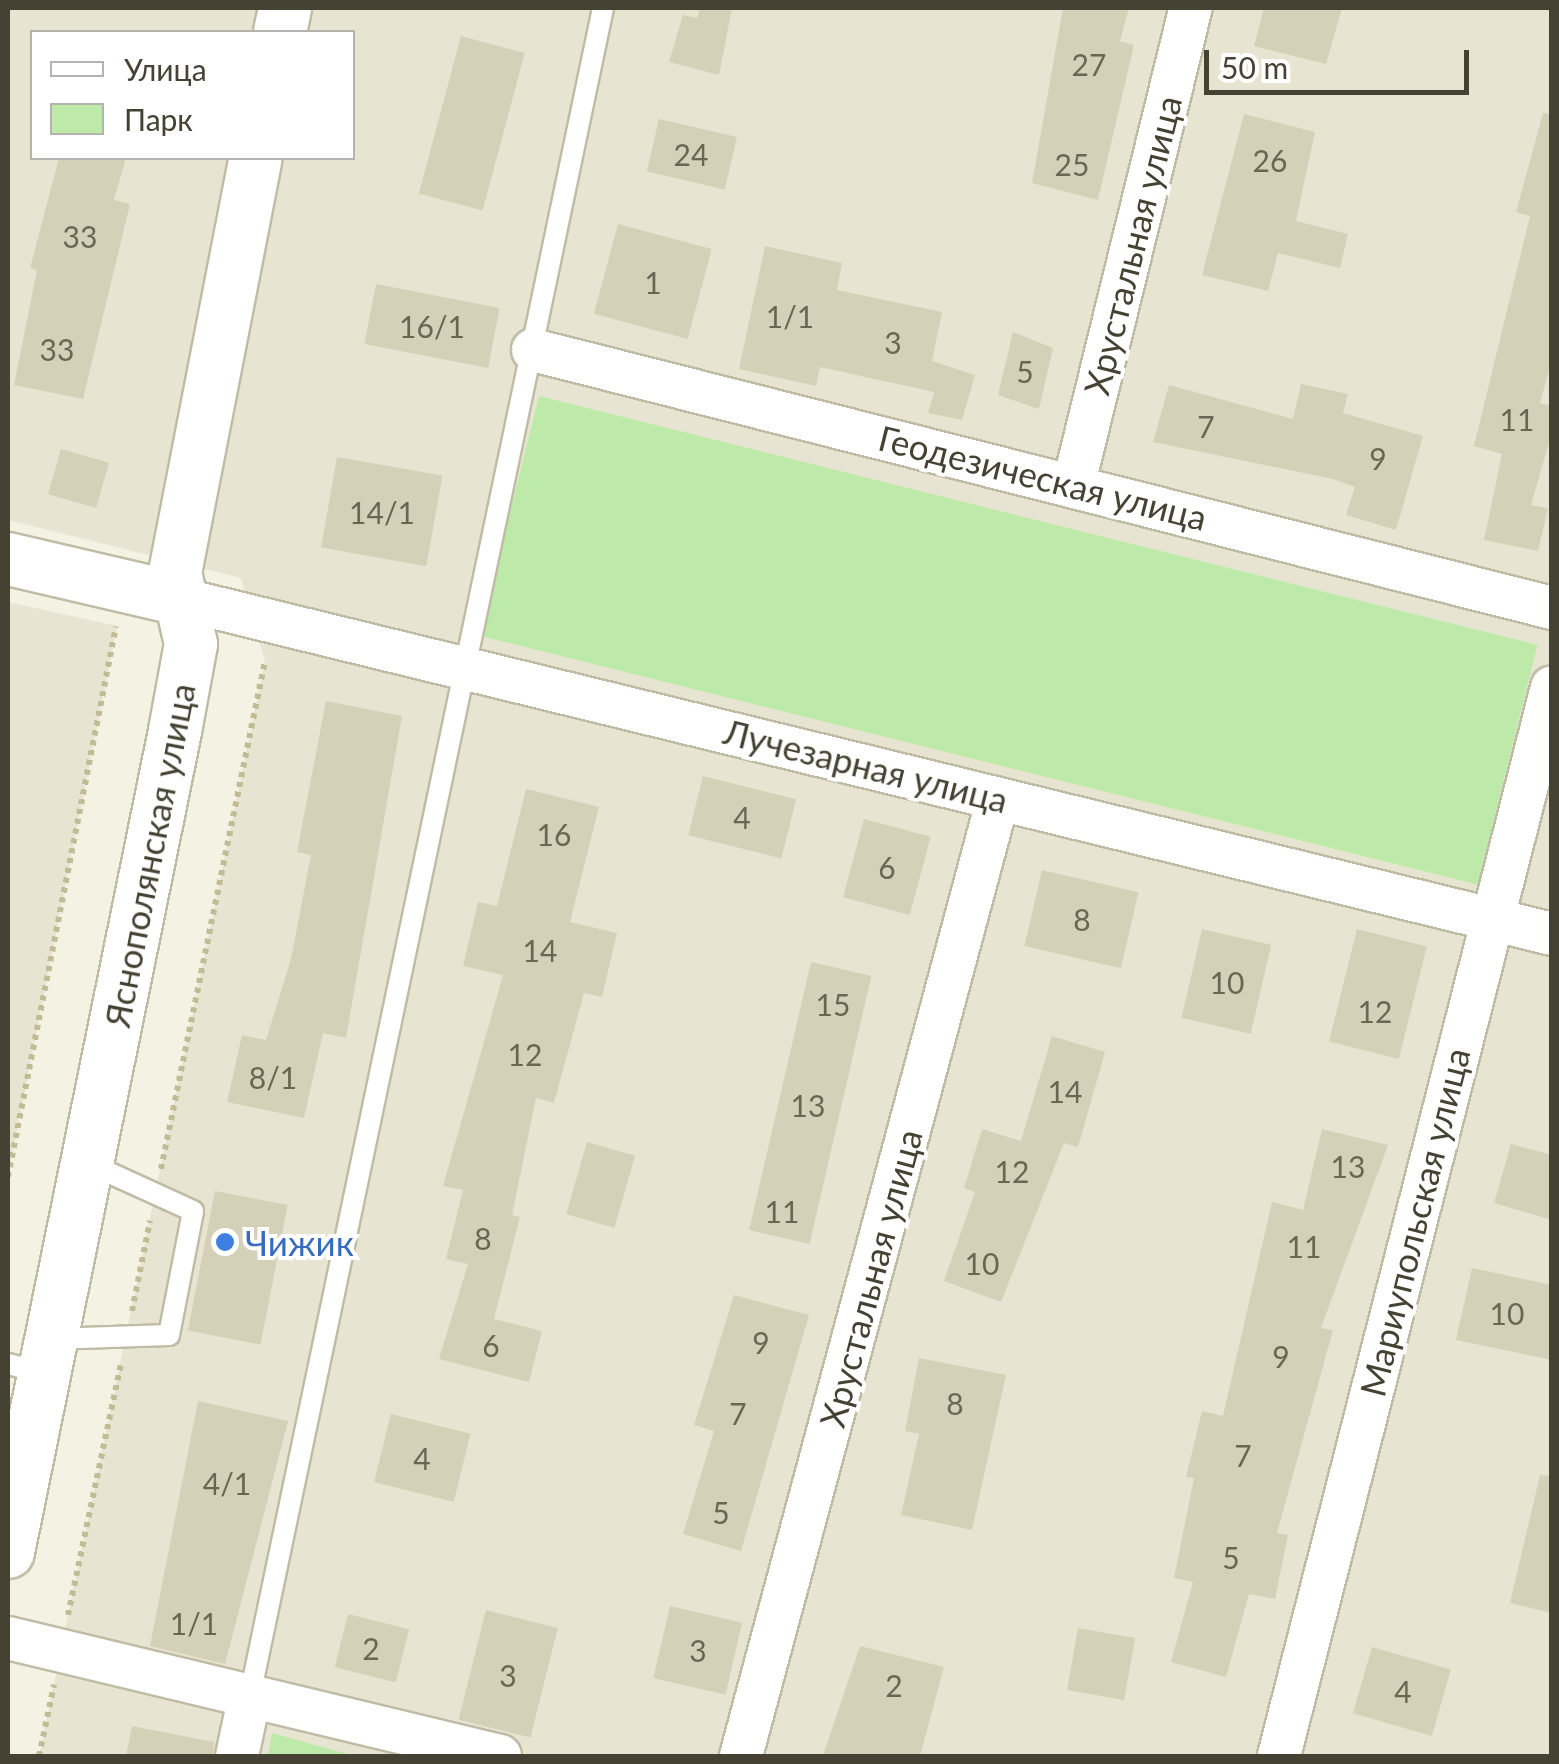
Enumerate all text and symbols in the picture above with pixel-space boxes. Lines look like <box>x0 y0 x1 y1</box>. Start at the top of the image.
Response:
legend <box>30 30 355 160</box>
scale bar <box>1209 30 1474 92</box>
house number: 27 <box>1072 46 1106 82</box>
text: 50 m <box>1221 49 1288 85</box>
text: Улица <box>124 51 207 87</box>
street label: Хрустальная улица <box>1075 91 1189 399</box>
text: Парк <box>124 101 193 137</box>
house number: 24 <box>674 136 708 172</box>
house number: 26 <box>1253 142 1287 178</box>
house number: 25 <box>1055 146 1089 182</box>
house number: 33 <box>63 218 97 254</box>
house number: 1 <box>644 264 662 300</box>
house number: 1/1 <box>766 298 814 334</box>
house number: 16/1 <box>399 308 465 344</box>
house number: 3 <box>884 324 902 360</box>
house number: 33 <box>40 331 74 367</box>
house number: 5 <box>1016 353 1034 389</box>
house number: 11 <box>1500 401 1534 437</box>
house number: 7 <box>1197 408 1215 444</box>
street label: Геодезическая улица <box>875 416 1211 538</box>
house number: 9 <box>1369 440 1387 476</box>
house number: 14/1 <box>349 494 415 530</box>
street label: Яснополянская улица <box>95 679 203 1031</box>
street label: Лучезарная улица <box>720 709 1012 821</box>
house number: 4 <box>733 799 751 835</box>
house number: 16 <box>537 816 571 852</box>
house number: 6 <box>878 849 896 885</box>
house number: 8 <box>1073 901 1091 937</box>
house number: 14 <box>523 932 557 968</box>
house number: 10 <box>1210 964 1244 1000</box>
house number: 15 <box>816 986 850 1022</box>
house number: 12 <box>1358 993 1392 1029</box>
house number: 12 <box>508 1036 542 1072</box>
street label: Мариупольская улица <box>1350 1043 1478 1401</box>
house number: 8/1 <box>249 1059 297 1095</box>
house number: 14 <box>1048 1073 1082 1109</box>
house number: 13 <box>791 1087 825 1123</box>
street label: Хрустальная улица <box>810 1124 930 1432</box>
house number: 13 <box>1331 1148 1365 1184</box>
house number: 12 <box>995 1153 1029 1189</box>
house number: 11 <box>765 1193 799 1229</box>
house number: 8 <box>474 1220 492 1256</box>
place label: Чижик <box>245 1221 354 1263</box>
house number: 11 <box>1287 1228 1321 1264</box>
marker: Чижик <box>214 1231 236 1253</box>
house number: 10 <box>965 1245 999 1281</box>
house number: 10 <box>1490 1295 1524 1331</box>
house number: 9 <box>752 1324 770 1360</box>
house number: 6 <box>482 1327 500 1363</box>
house number: 9 <box>1272 1338 1290 1374</box>
house number: 8 <box>946 1385 964 1421</box>
house number: 7 <box>729 1395 747 1431</box>
house number: 7 <box>1234 1437 1252 1473</box>
house number: 4 <box>413 1440 431 1476</box>
house number: 4/1 <box>203 1465 251 1501</box>
house number: 5 <box>712 1494 730 1530</box>
house number: 5 <box>1222 1539 1240 1575</box>
house number: 1/1 <box>170 1605 218 1641</box>
house number: 2 <box>362 1630 380 1666</box>
house number: 3 <box>689 1632 707 1668</box>
house number: 3 <box>499 1657 517 1693</box>
house number: 2 <box>885 1667 903 1703</box>
house number: 4 <box>1394 1673 1412 1709</box>

